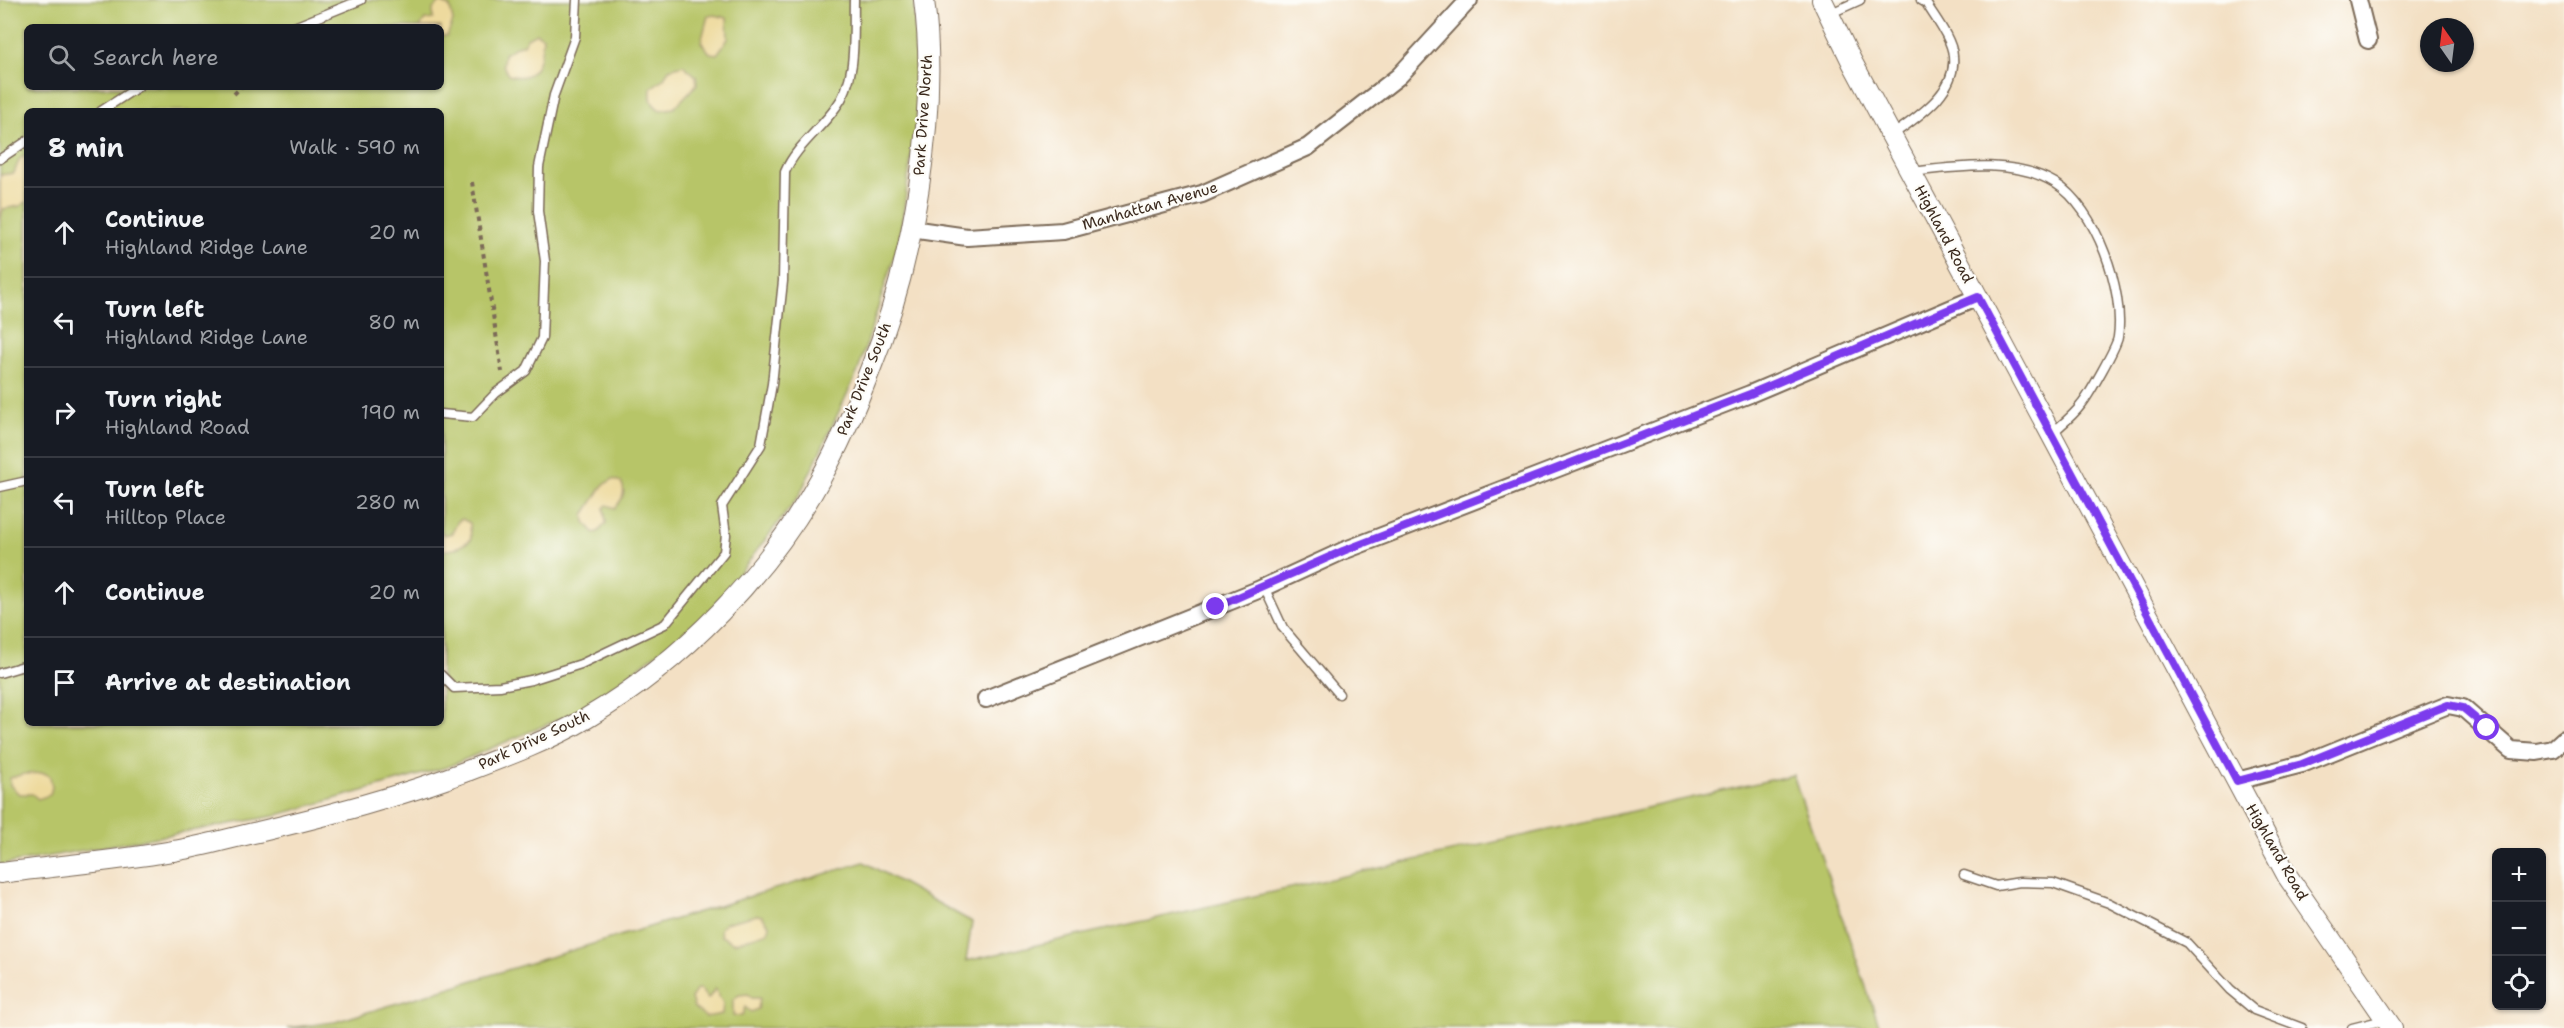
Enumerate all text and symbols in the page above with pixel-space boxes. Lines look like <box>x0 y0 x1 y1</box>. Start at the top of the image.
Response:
north arrow <box>2420 18 2474 72</box>
search box <box>24 24 444 90</box>
icon: search <box>45 41 78 74</box>
text: Search here <box>93 43 219 72</box>
street label: Park Drive North <box>909 54 937 176</box>
text: 8 min <box>48 130 124 165</box>
text: Walk · 590 m <box>289 134 420 160</box>
street label: Manhattan Avenue <box>1080 177 1220 235</box>
street label: Highland Road <box>1910 181 1979 287</box>
text: Continue <box>105 205 205 234</box>
icon: ahead <box>48 216 81 249</box>
text: 20 m <box>369 219 420 245</box>
text: Highland Ridge Lane <box>105 234 308 260</box>
text: Turn left <box>105 295 204 324</box>
icon: left <box>48 306 81 339</box>
text: 80 m <box>368 309 420 335</box>
street label: Park Drive South <box>832 319 896 439</box>
text: Highland Ridge Lane <box>105 324 308 350</box>
text: Turn right <box>105 385 222 414</box>
icon: right <box>48 396 81 429</box>
text: 190 m <box>361 399 420 425</box>
text: Highland Road <box>105 414 250 440</box>
text: Turn left <box>105 475 204 504</box>
icon: left <box>48 486 81 519</box>
text: 280 m <box>355 489 420 515</box>
text: Hilltop Place <box>105 504 226 530</box>
icon: ahead <box>48 576 81 609</box>
text: Continue <box>105 578 205 607</box>
text: 20 m <box>369 579 420 605</box>
route end <box>1202 593 1228 619</box>
icon: arrive <box>48 666 81 699</box>
text: Arrive at destination <box>105 668 351 697</box>
street label: Park Drive South <box>475 705 593 775</box>
route start <box>2473 714 2499 740</box>
street label: Highland Road <box>2241 800 2313 904</box>
map controls <box>2492 848 2546 1010</box>
button: + <box>2492 848 2546 902</box>
button: − <box>2492 902 2546 956</box>
button: locate <box>2492 956 2546 1010</box>

